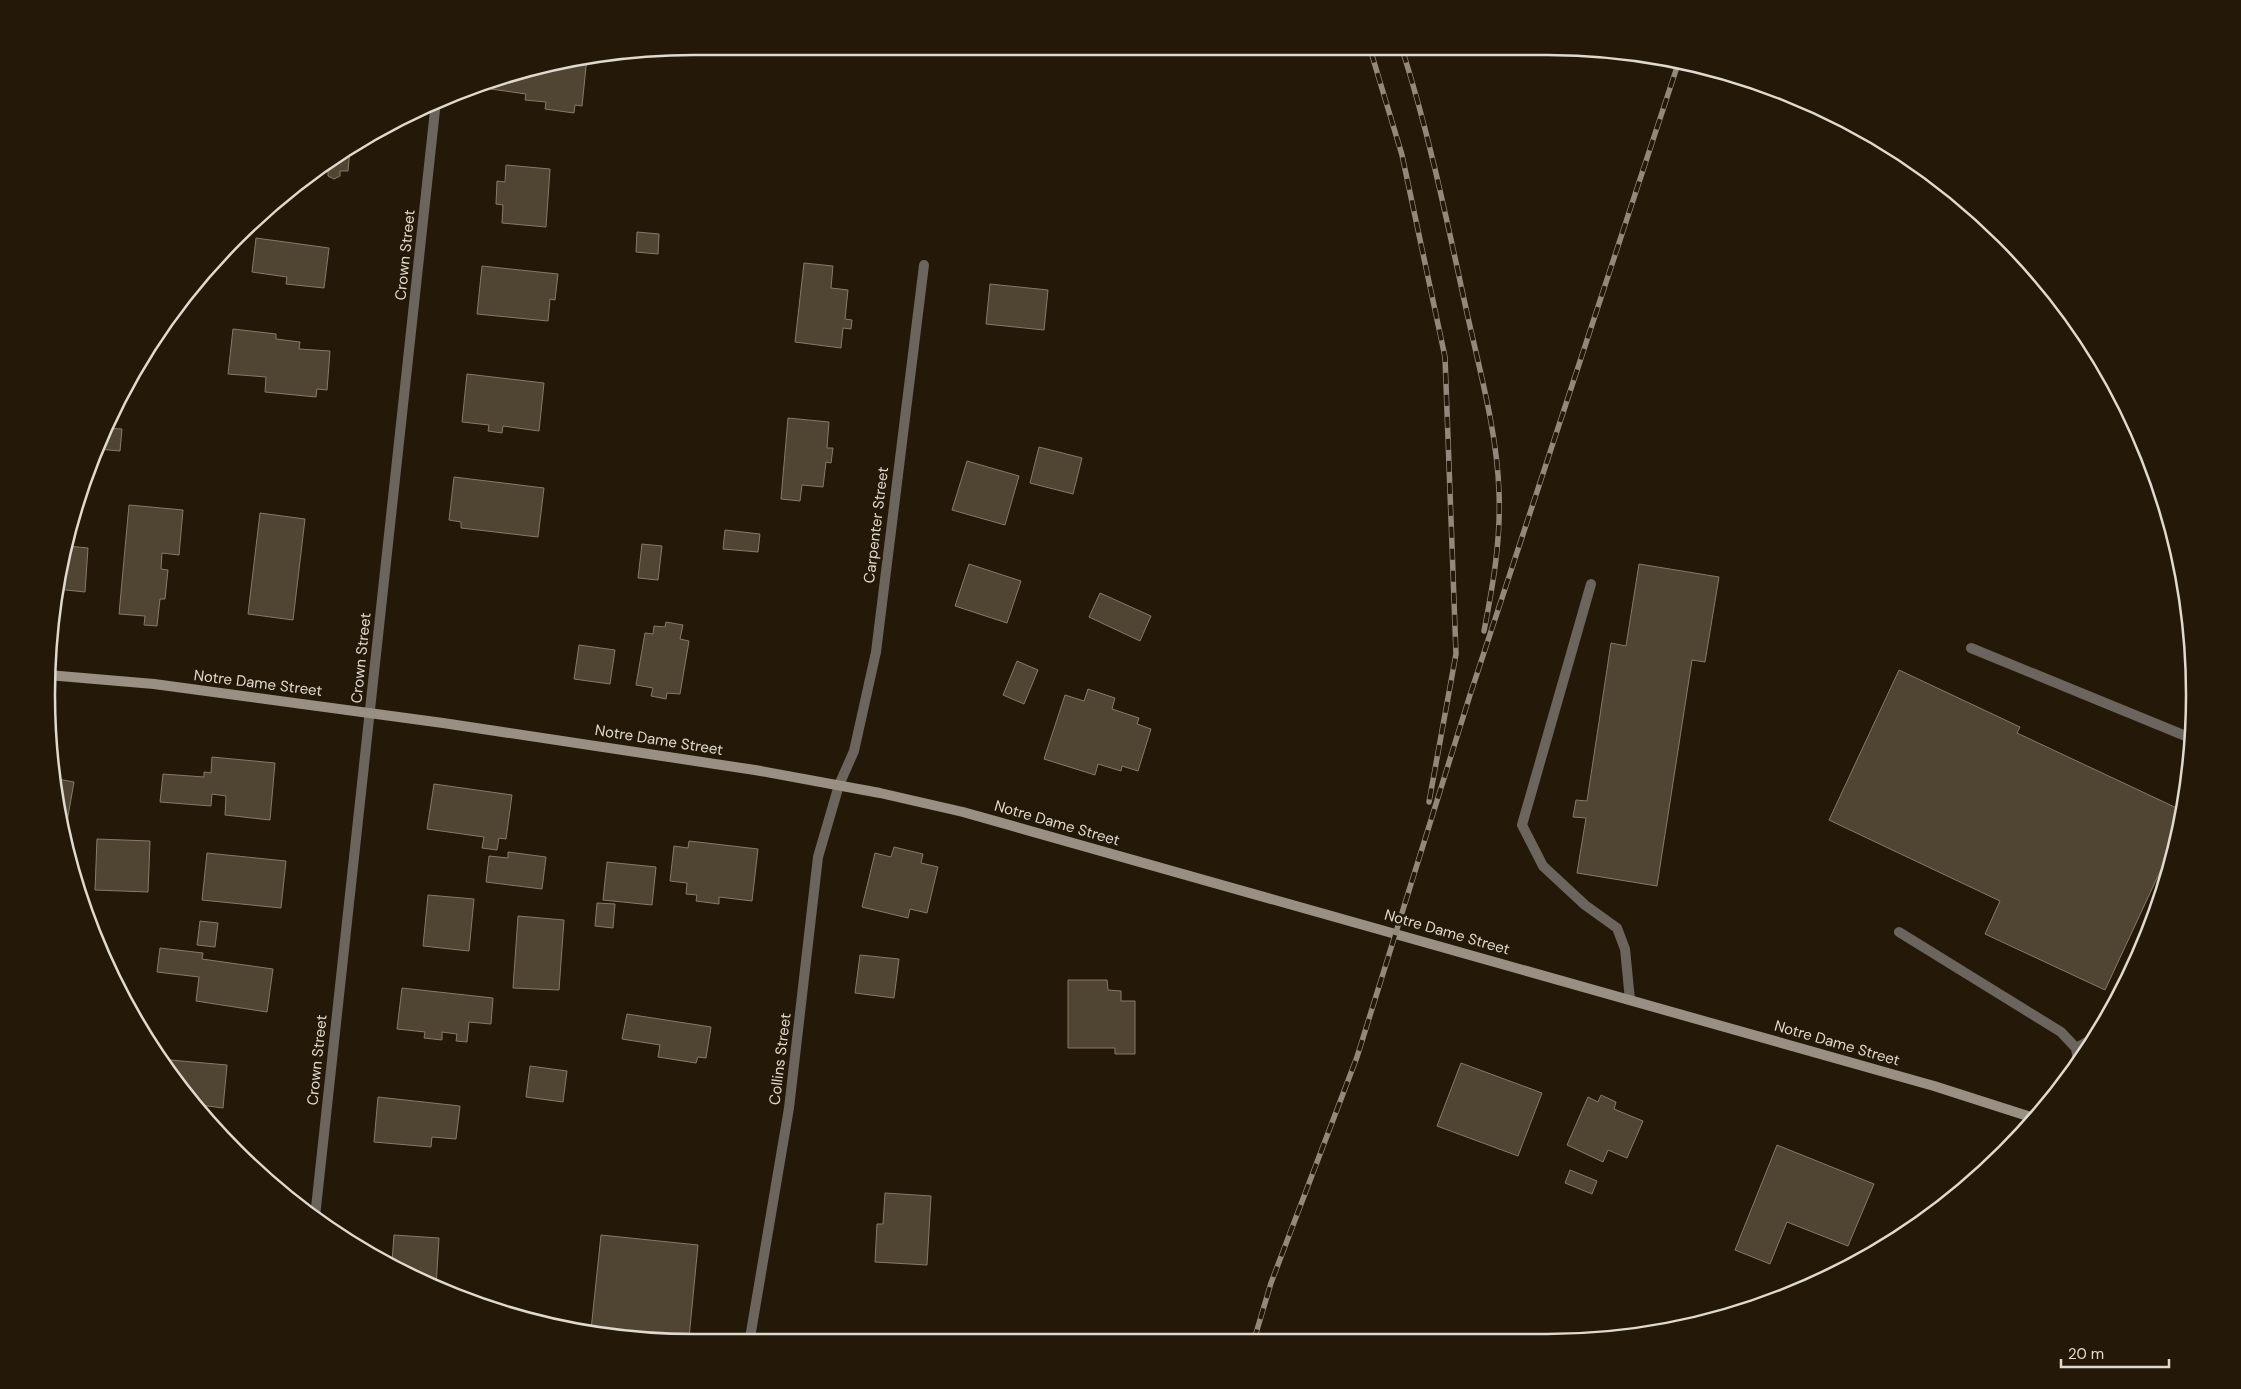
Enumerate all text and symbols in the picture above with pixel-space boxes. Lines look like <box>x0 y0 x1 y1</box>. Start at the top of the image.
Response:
street label: Crown Street <box>390 208 420 301</box>
street label: Carpenter Street <box>859 465 893 584</box>
street label: Crown Street <box>346 611 376 704</box>
street label: Notre Dame Street <box>193 665 324 701</box>
street label: Notre Dame Street <box>593 720 725 760</box>
street label: Notre Dame Street <box>992 796 1122 850</box>
street label: Notre Dame Street <box>1382 905 1512 959</box>
street label: Collins Street <box>764 1012 796 1106</box>
street label: Crown Street <box>302 1013 332 1106</box>
street label: Notre Dame Street <box>1772 1016 1902 1070</box>
scale bar <box>2061 1336 2168 1368</box>
text: 20 m <box>2068 1344 2104 1364</box>

